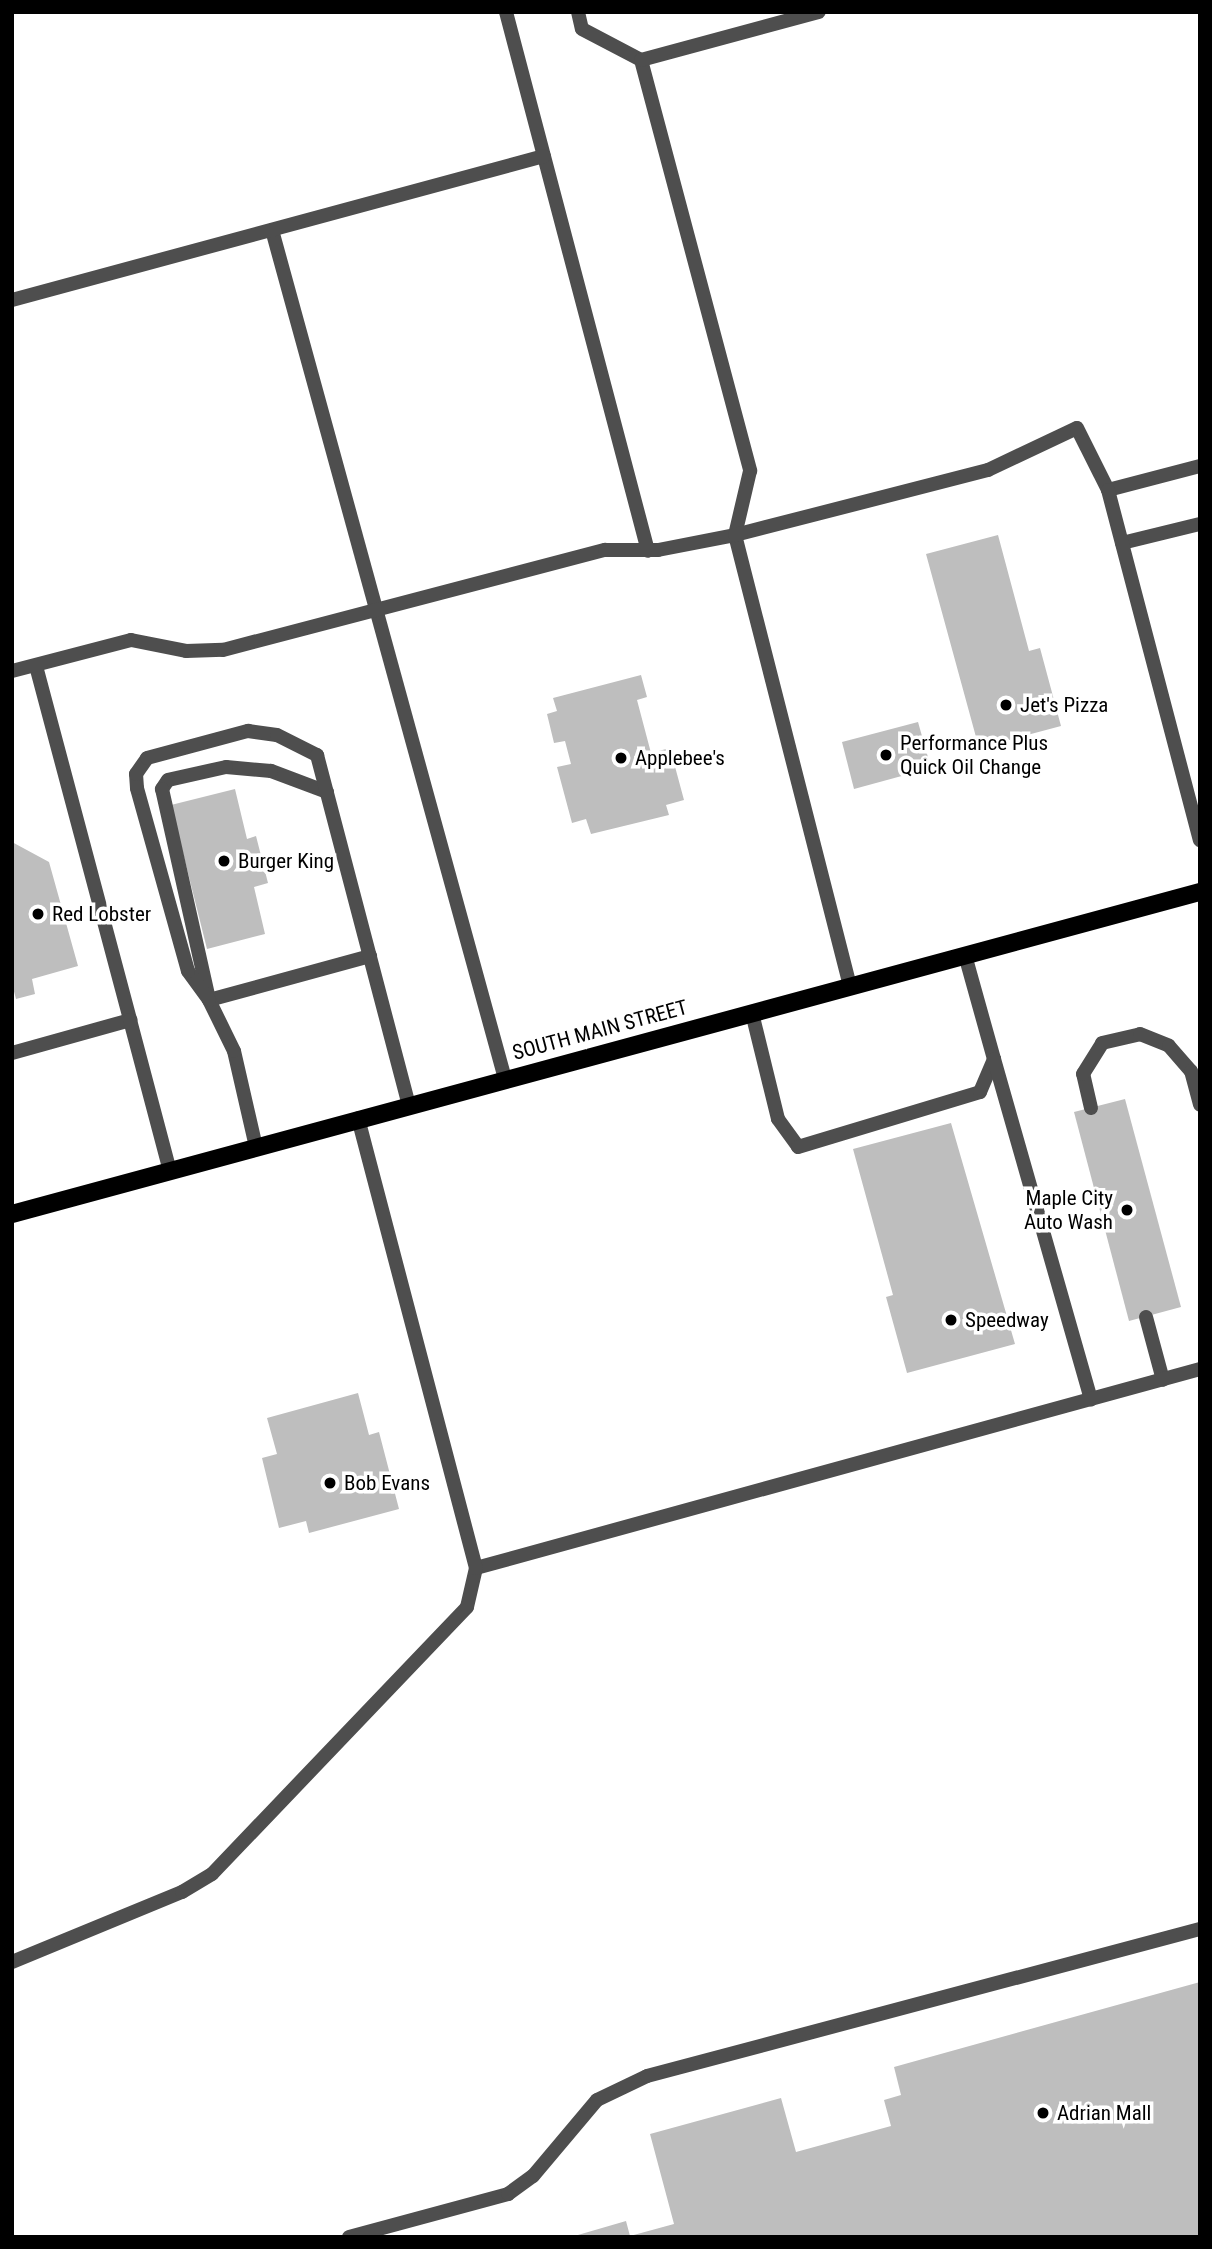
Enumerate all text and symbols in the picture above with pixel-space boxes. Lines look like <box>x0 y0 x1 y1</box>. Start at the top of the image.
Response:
place label: Jet's Pizza <box>1020 692 1108 718</box>
marker: Jet's Pizza <box>998 697 1014 713</box>
place label: Performance Plus Quick Oil Change <box>900 730 1048 780</box>
place label: Applebee's <box>635 745 725 771</box>
marker: Performance Plus Quick Oil Change <box>878 747 894 763</box>
marker: Applebee's <box>613 750 629 766</box>
place label: Burger King <box>238 848 334 874</box>
marker: Burger King <box>216 853 232 869</box>
place label: Red Lobster <box>52 901 151 927</box>
marker: Red Lobster <box>30 906 46 922</box>
street label: SOUTH MAIN STREET <box>510 994 690 1066</box>
place label: Maple City Auto Wash <box>1024 1185 1113 1235</box>
marker: Maple City Auto Wash <box>1119 1202 1135 1218</box>
place label: Speedway <box>965 1307 1049 1333</box>
marker: Speedway <box>943 1312 959 1328</box>
place label: Bob Evans <box>344 1470 430 1496</box>
marker: Bob Evans <box>322 1475 338 1491</box>
place label: Adrian Mall <box>1057 2100 1151 2126</box>
marker: Adrian Mall <box>1035 2105 1051 2121</box>

